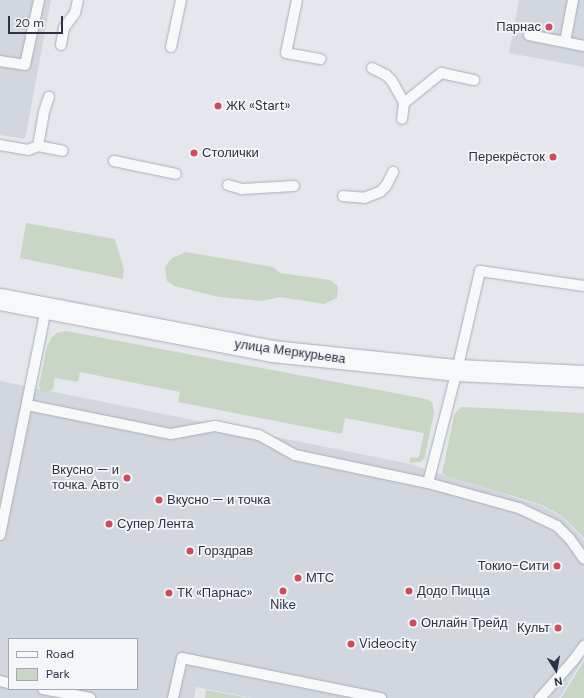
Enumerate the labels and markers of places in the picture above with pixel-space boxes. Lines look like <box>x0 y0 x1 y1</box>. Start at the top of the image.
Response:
place label: Парнас <box>496 19 541 35</box>
marker: Парнас <box>544 22 554 32</box>
place label: ЖК «Start» <box>226 98 290 114</box>
marker: ЖК «Start» <box>213 101 223 111</box>
place label: Столички <box>202 145 259 161</box>
marker: Столички <box>189 148 199 158</box>
place label: Перекрёсток <box>469 149 545 165</box>
marker: Перекрёсток <box>548 152 558 162</box>
place label: Вкусно — и точка. Авто <box>52 463 119 494</box>
marker: Вкусно — и точка. Авто <box>122 473 132 483</box>
place label: Вкусно — и точка <box>167 492 270 508</box>
marker: Вкусно — и точка <box>154 495 164 505</box>
place label: Супер Лента <box>117 516 194 532</box>
marker: Супер Лента <box>104 519 114 529</box>
place label: Горздрав <box>198 543 253 559</box>
marker: Горздрав <box>185 546 195 556</box>
place label: Токио-Сити <box>478 558 549 574</box>
marker: Токио-Сити <box>552 561 562 571</box>
place label: МТС <box>306 570 334 586</box>
marker: МТС <box>293 573 303 583</box>
place label: Додо Пицца <box>417 583 490 599</box>
place label: ТК «Парнас» <box>177 585 252 601</box>
marker: Nike <box>278 586 288 596</box>
marker: Додо Пицца <box>404 586 414 596</box>
marker: ТК «Парнас» <box>164 588 174 598</box>
place label: Nike <box>270 597 296 613</box>
place label: Онлайн Трейд <box>421 615 508 631</box>
marker: Онлайн Трейд <box>408 618 418 628</box>
place label: Культ <box>517 620 550 636</box>
marker: Культ <box>553 623 563 633</box>
place label: Videocity <box>359 636 417 652</box>
marker: Videocity <box>346 639 356 649</box>

